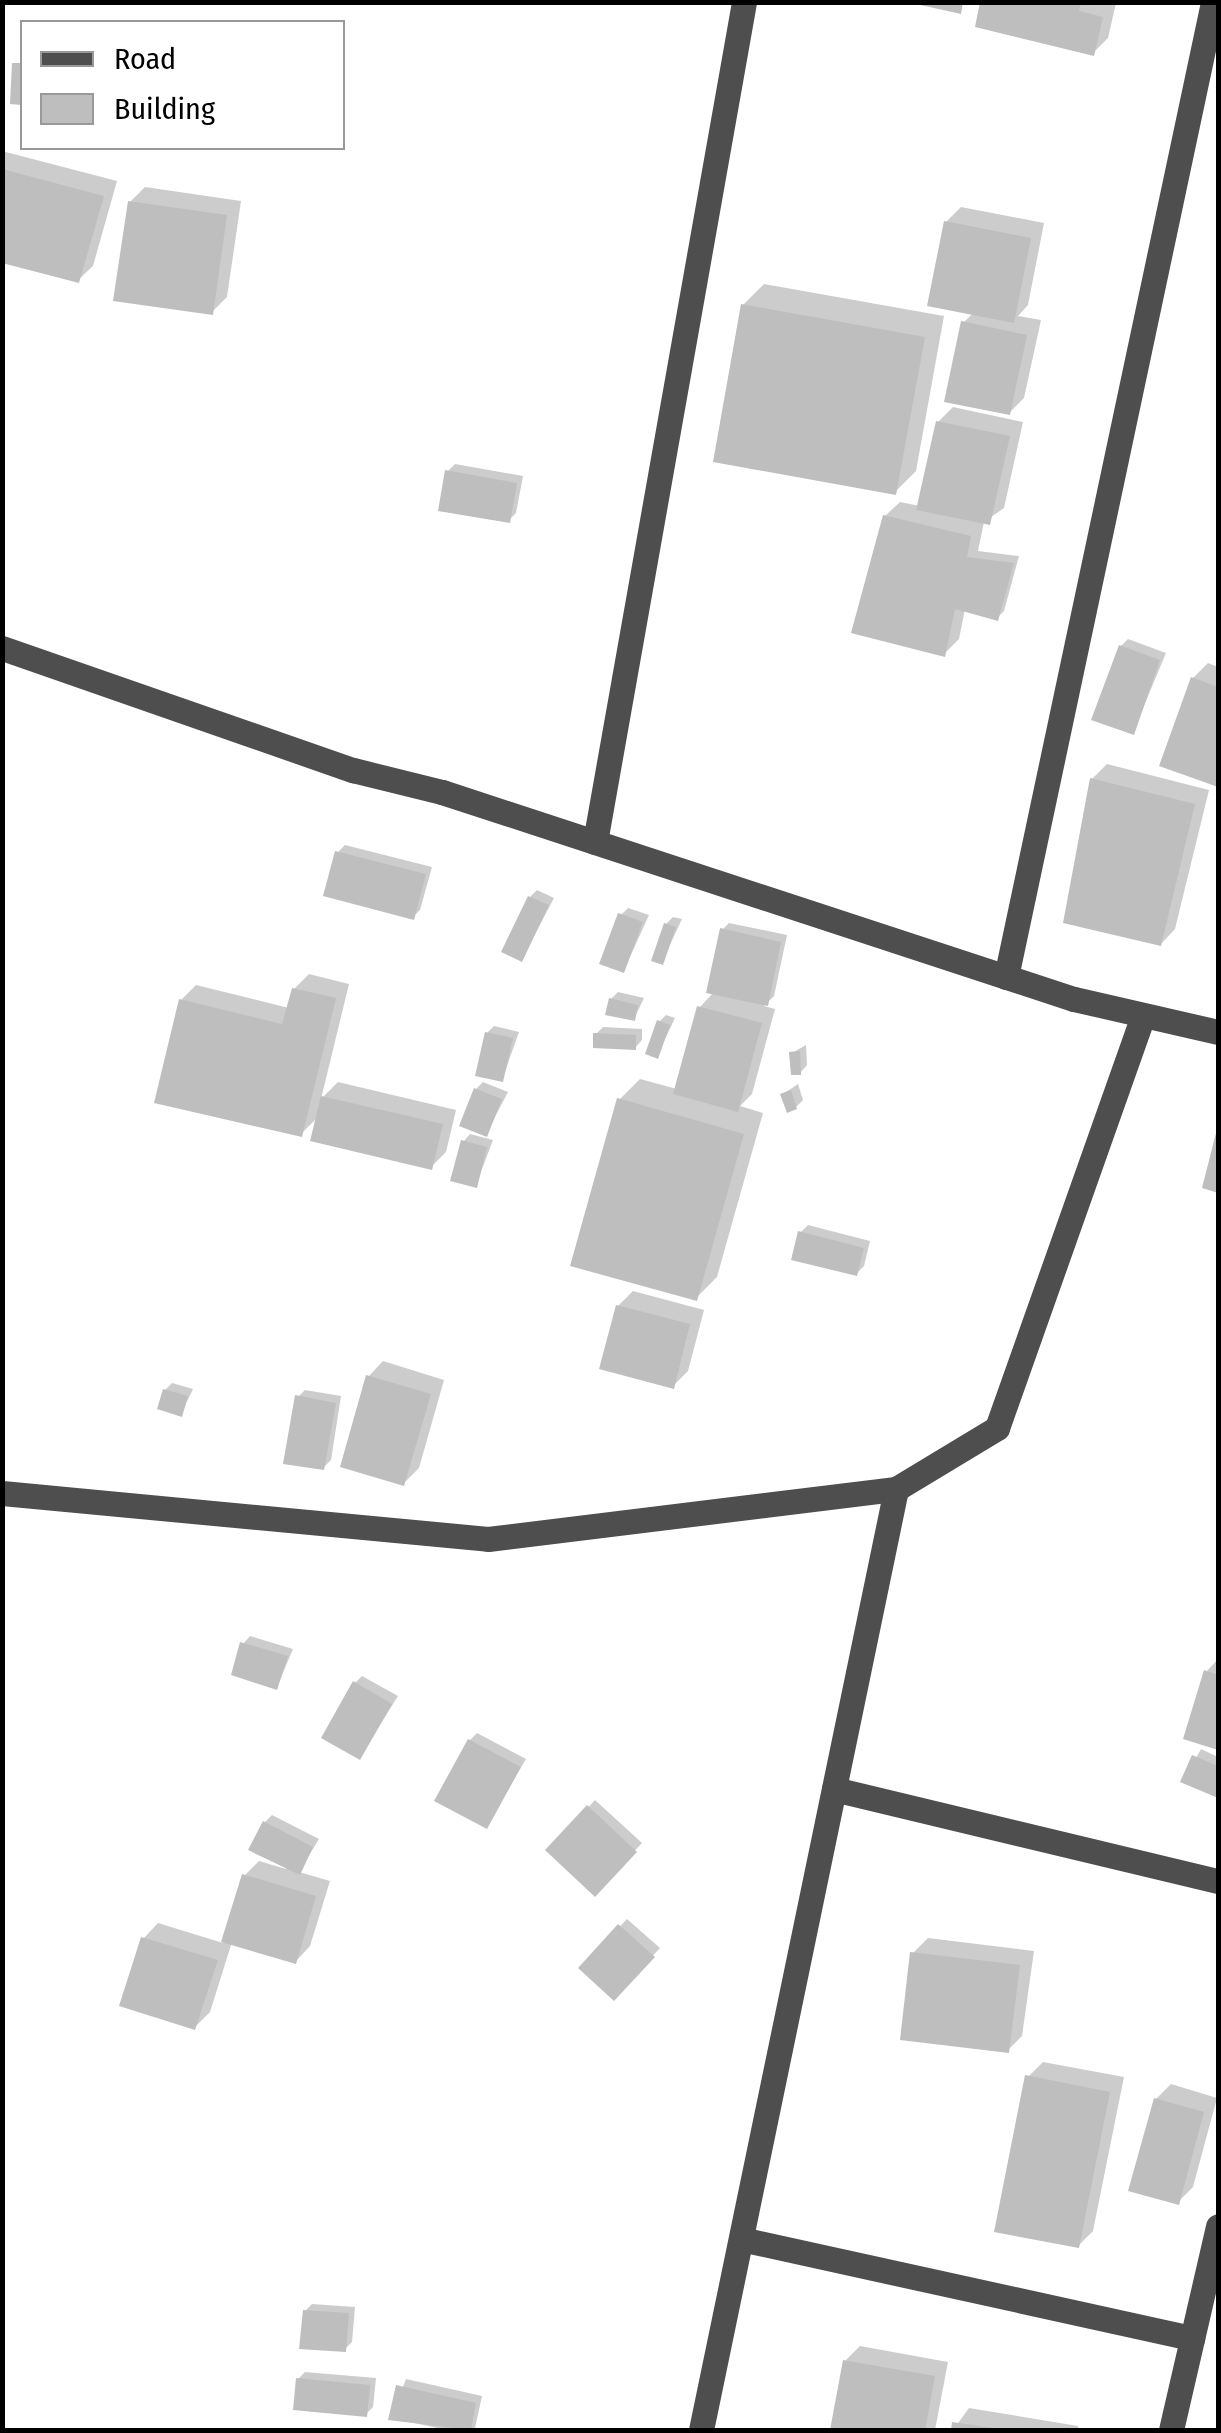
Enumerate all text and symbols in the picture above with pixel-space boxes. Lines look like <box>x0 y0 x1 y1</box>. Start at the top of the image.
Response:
legend <box>20 20 345 150</box>
text: Road <box>114 41 176 77</box>
text: Building <box>114 91 215 127</box>

